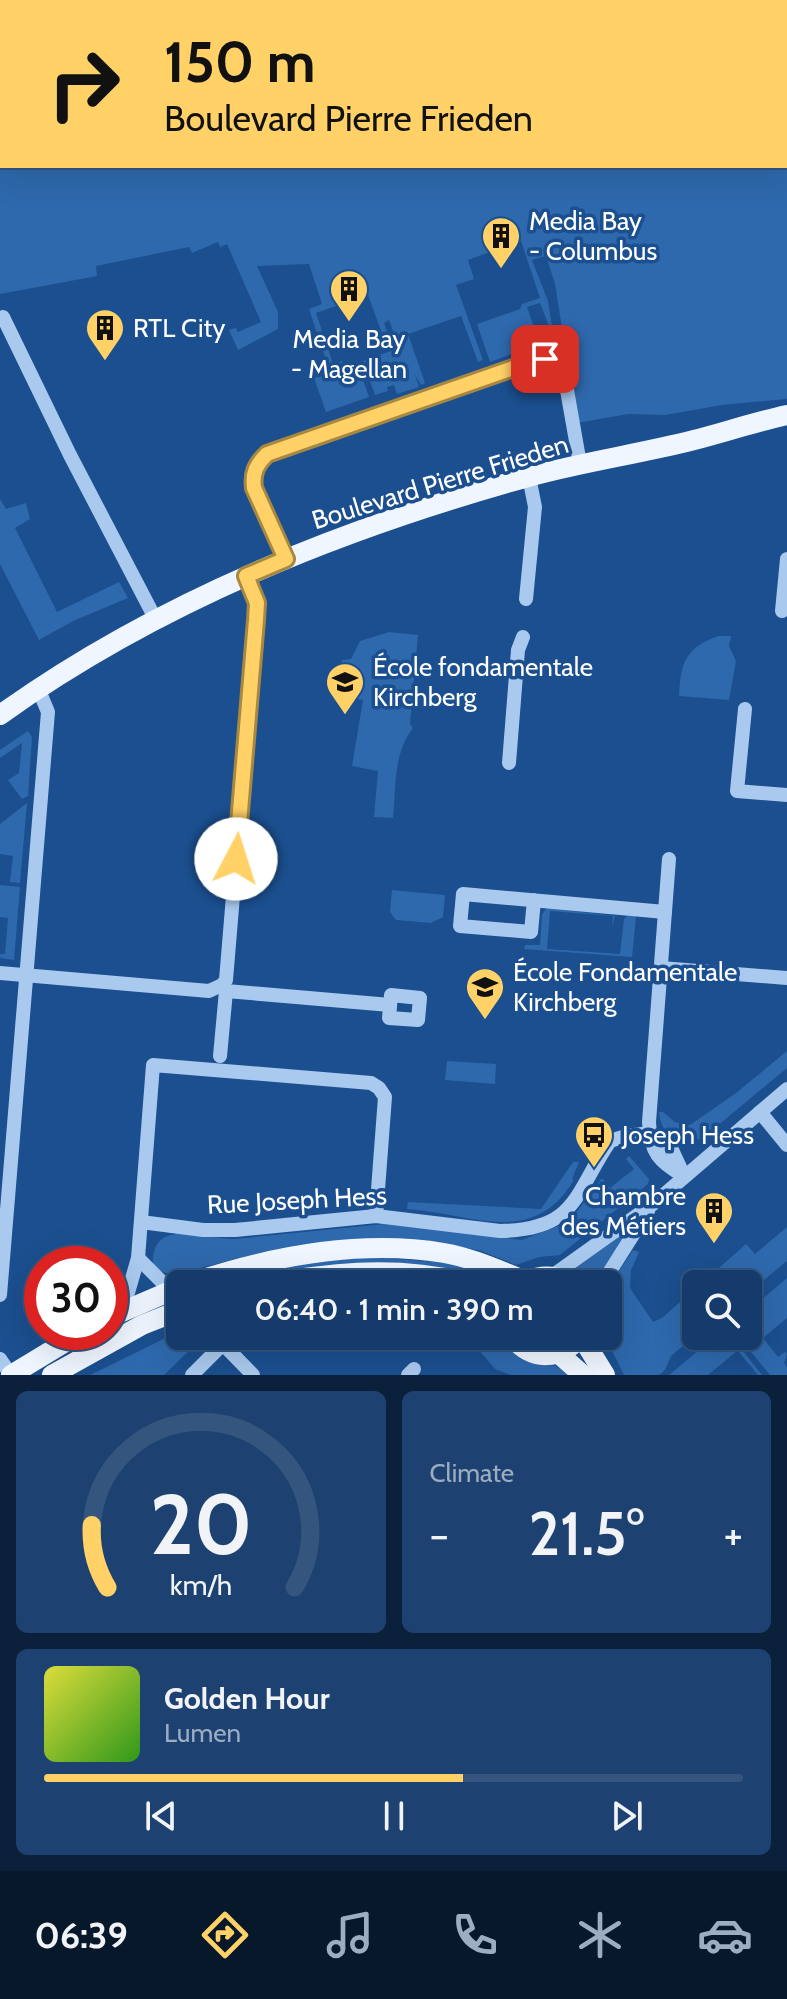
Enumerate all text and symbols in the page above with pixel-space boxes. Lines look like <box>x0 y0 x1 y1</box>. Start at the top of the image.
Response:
text: 150 m <box>164 28 316 96</box>
icon: right <box>32 32 136 136</box>
text: Boulevard Pierre Frieden <box>164 96 533 140</box>
place label: Media Bay - Columbus <box>529 205 657 267</box>
building icon: Media Bay - Columbus <box>480 215 522 270</box>
building icon: Media Bay - Magellan <box>328 268 370 323</box>
building icon: RTL City <box>84 307 126 362</box>
place label: RTL City <box>133 312 225 344</box>
place label: Media Bay - Magellan <box>291 323 407 385</box>
pin <box>511 325 579 393</box>
icon: arrive <box>523 337 567 381</box>
street label: Boulevard Pierre Frieden <box>308 428 572 536</box>
place label: École fondamentale Kirchberg <box>373 651 593 713</box>
school or university icon: École fondamentale Kirchberg <box>324 661 366 716</box>
position arrow <box>194 817 278 901</box>
place label: École Fondamentale Kirchberg <box>513 956 737 1018</box>
school or university icon: École Fondamentale Kirchberg <box>464 966 506 1021</box>
bus stop icon: Joseph Hess <box>573 1114 615 1169</box>
place label: Joseph Hess <box>621 1119 754 1151</box>
street label: Rue Joseph Hess <box>206 1179 388 1221</box>
place label: Chambre des Métiers <box>561 1180 686 1242</box>
building icon: Chambre des Métiers <box>693 1190 735 1245</box>
speed limit sign: 30 <box>24 1246 128 1350</box>
map controls <box>682 1270 762 1350</box>
button: search <box>682 1270 762 1350</box>
text: 06:40 · 1 min · 390 m <box>255 1291 533 1328</box>
text: Climate <box>430 1457 514 1489</box>
text: 20 <box>149 1474 252 1575</box>
text: 21.5° <box>528 1497 644 1570</box>
text: − <box>430 1508 449 1561</box>
text: + <box>724 1508 743 1561</box>
text: km/h <box>169 1567 232 1602</box>
text: Golden Hour <box>164 1680 330 1717</box>
text: Lumen <box>164 1717 241 1749</box>
icon: previous <box>139 1794 183 1838</box>
icon: pause <box>372 1794 416 1838</box>
icon: next <box>605 1794 649 1838</box>
icon: directions <box>197 1907 253 1963</box>
icon: music <box>322 1907 378 1963</box>
icon: phone <box>447 1907 503 1963</box>
icon: climate <box>572 1907 628 1963</box>
icon: car <box>697 1907 753 1963</box>
text: 06:39 <box>34 1913 128 1957</box>

